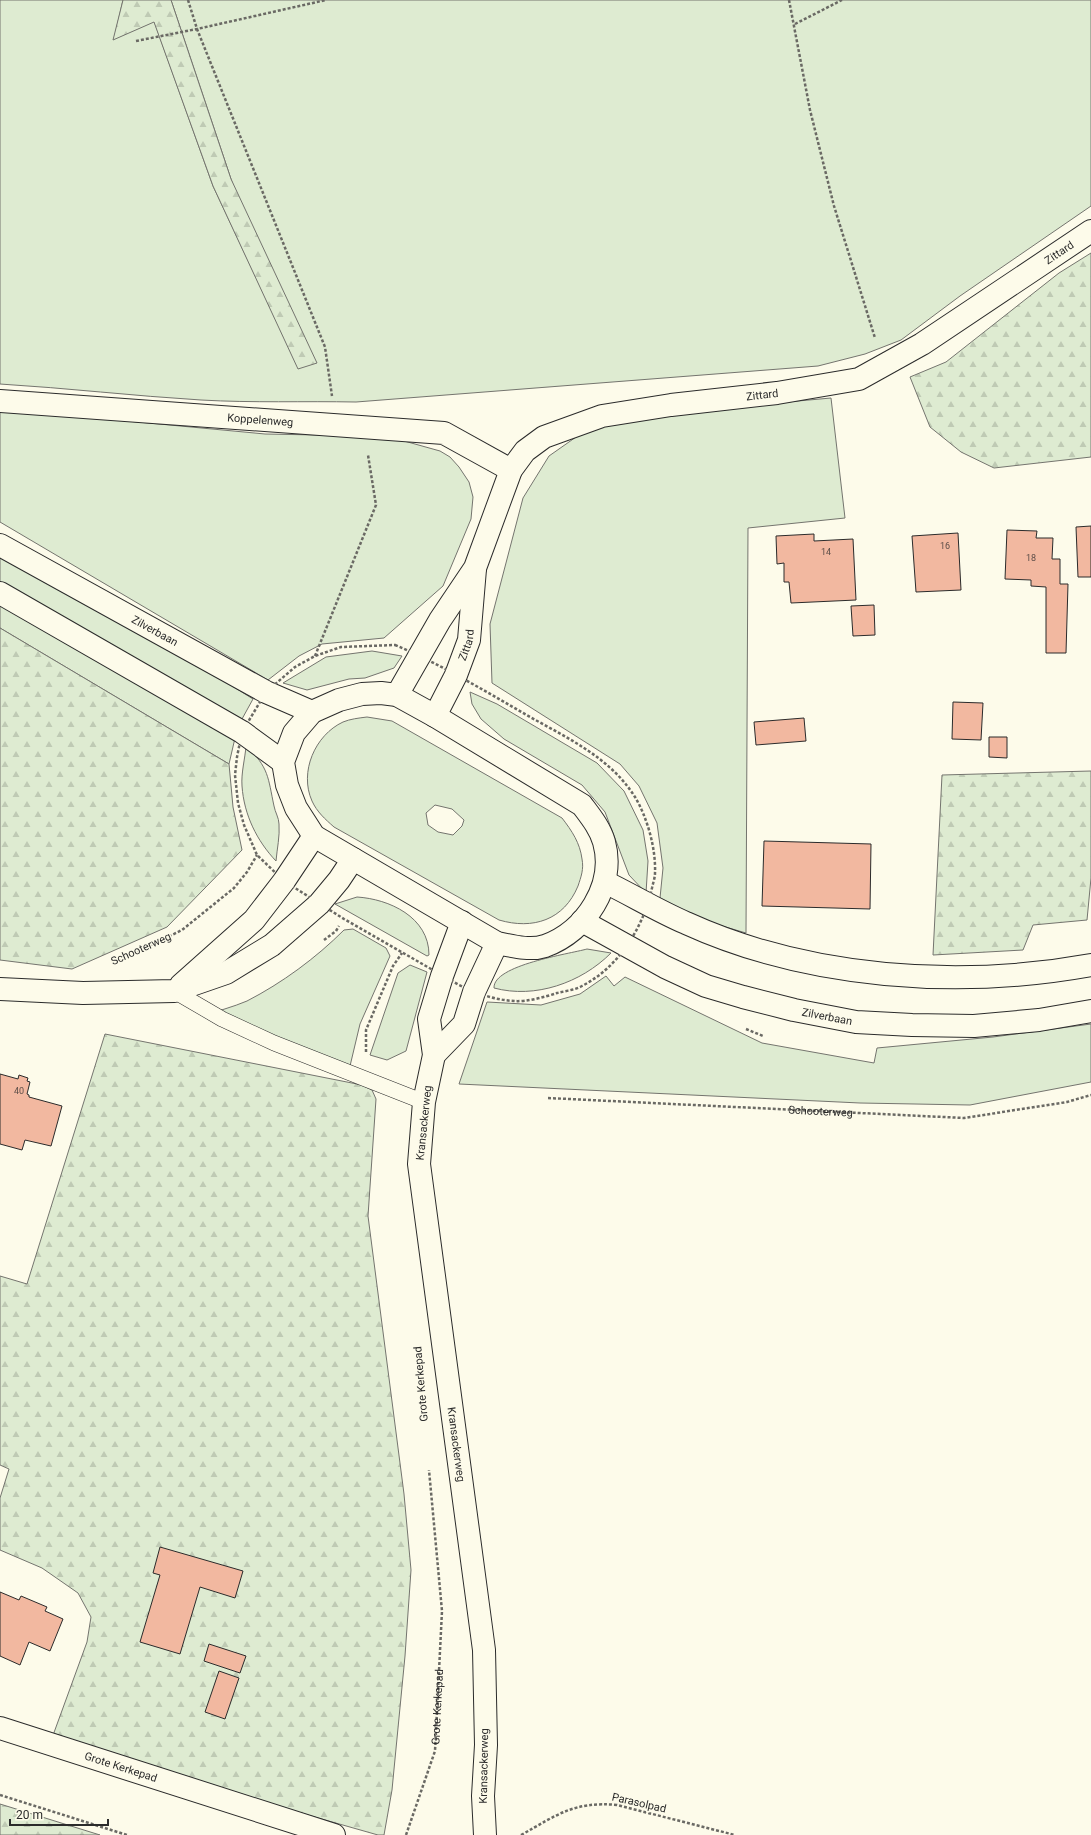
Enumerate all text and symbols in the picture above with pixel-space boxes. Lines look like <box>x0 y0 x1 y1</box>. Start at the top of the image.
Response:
street label: Zittard <box>1042 238 1076 267</box>
street label: Zittard <box>745 386 779 403</box>
street label: Koppelenweg <box>227 411 294 429</box>
house number: 16 <box>940 541 950 551</box>
house number: 14 <box>821 547 831 557</box>
house number: 18 <box>1026 553 1036 563</box>
street label: Zilverbaan <box>129 613 180 649</box>
street label: Zittard <box>455 629 476 662</box>
street label: Schooterweg <box>109 930 173 968</box>
street label: Zilverbaan <box>801 1005 853 1028</box>
street label: Kransackerweg <box>414 1085 434 1161</box>
house number: 40 <box>14 1086 24 1096</box>
street label: Schooterweg <box>788 1103 853 1119</box>
street label: Grote Kerkepad <box>411 1346 431 1422</box>
street label: Kransackerweg <box>445 1406 468 1483</box>
street label: Grote Kerkepad <box>429 1669 446 1745</box>
street label: Kransackerweg <box>477 1728 491 1804</box>
street label: Grote Kerkepad <box>83 1749 159 1784</box>
street label: Parasolpad <box>611 1790 667 1816</box>
scale bar <box>10 1801 108 1827</box>
text: 20 m <box>16 1808 43 1822</box>

